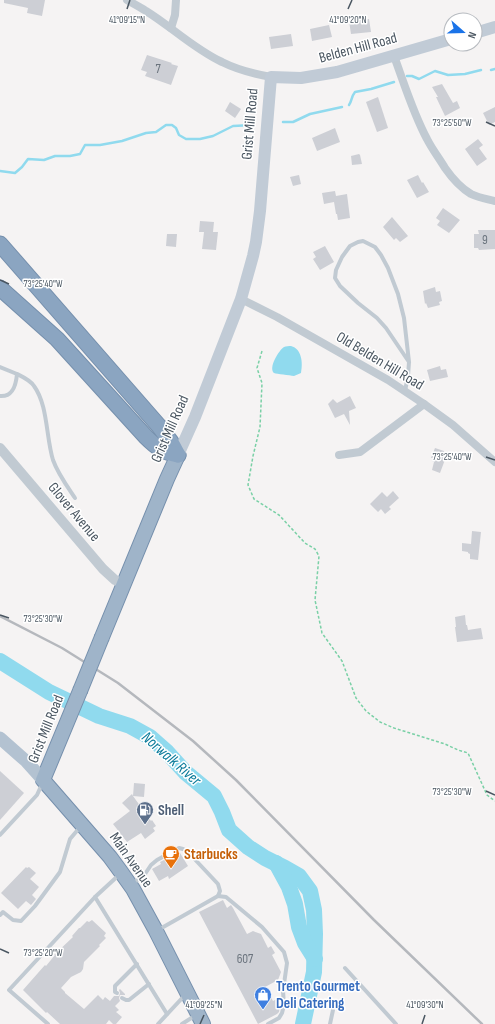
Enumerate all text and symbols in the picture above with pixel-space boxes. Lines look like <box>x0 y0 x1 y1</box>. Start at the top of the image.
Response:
north arrow <box>443 12 483 52</box>
text: 41°09'15"N <box>109 14 145 26</box>
text: 41°09'20"N <box>329 14 367 26</box>
street label: Belden Hill Road <box>317 28 399 68</box>
text: N <box>465 30 479 40</box>
house number: 7 <box>155 61 161 77</box>
street label: Grist Mill Road <box>237 87 263 161</box>
text: 73°25'50"W <box>433 117 472 129</box>
house number: 9 <box>482 232 488 248</box>
text: 73°25'40"W <box>24 278 63 290</box>
street label: Old Belden Hill Road <box>333 327 427 395</box>
street label: Grist Mill Road <box>147 392 193 466</box>
text: 73°25'40"W <box>433 451 472 463</box>
street label: Glover Avenue <box>44 479 104 545</box>
text: 73°25'30"W <box>24 613 63 625</box>
street label: Grist Mill Road <box>24 692 68 766</box>
water label: Norwalk River <box>137 728 205 790</box>
text: 73°25'30"W <box>433 786 472 798</box>
fuel station icon: Shell <box>135 800 155 825</box>
place label: Shell <box>158 801 184 820</box>
street label: Main Avenue <box>105 829 157 891</box>
cafe icon: Starbucks <box>161 844 181 869</box>
place label: Starbucks <box>184 845 238 864</box>
text: 73°25'20"W <box>24 947 63 959</box>
house number: 607 <box>237 951 254 967</box>
place label: Trento Gourmet Deli Catering <box>276 977 360 1013</box>
shop icon: Trento Gourmet Deli Catering <box>253 985 273 1010</box>
text: 41°09'25"N <box>186 999 222 1011</box>
text: 41°09'30"N <box>406 999 444 1011</box>

